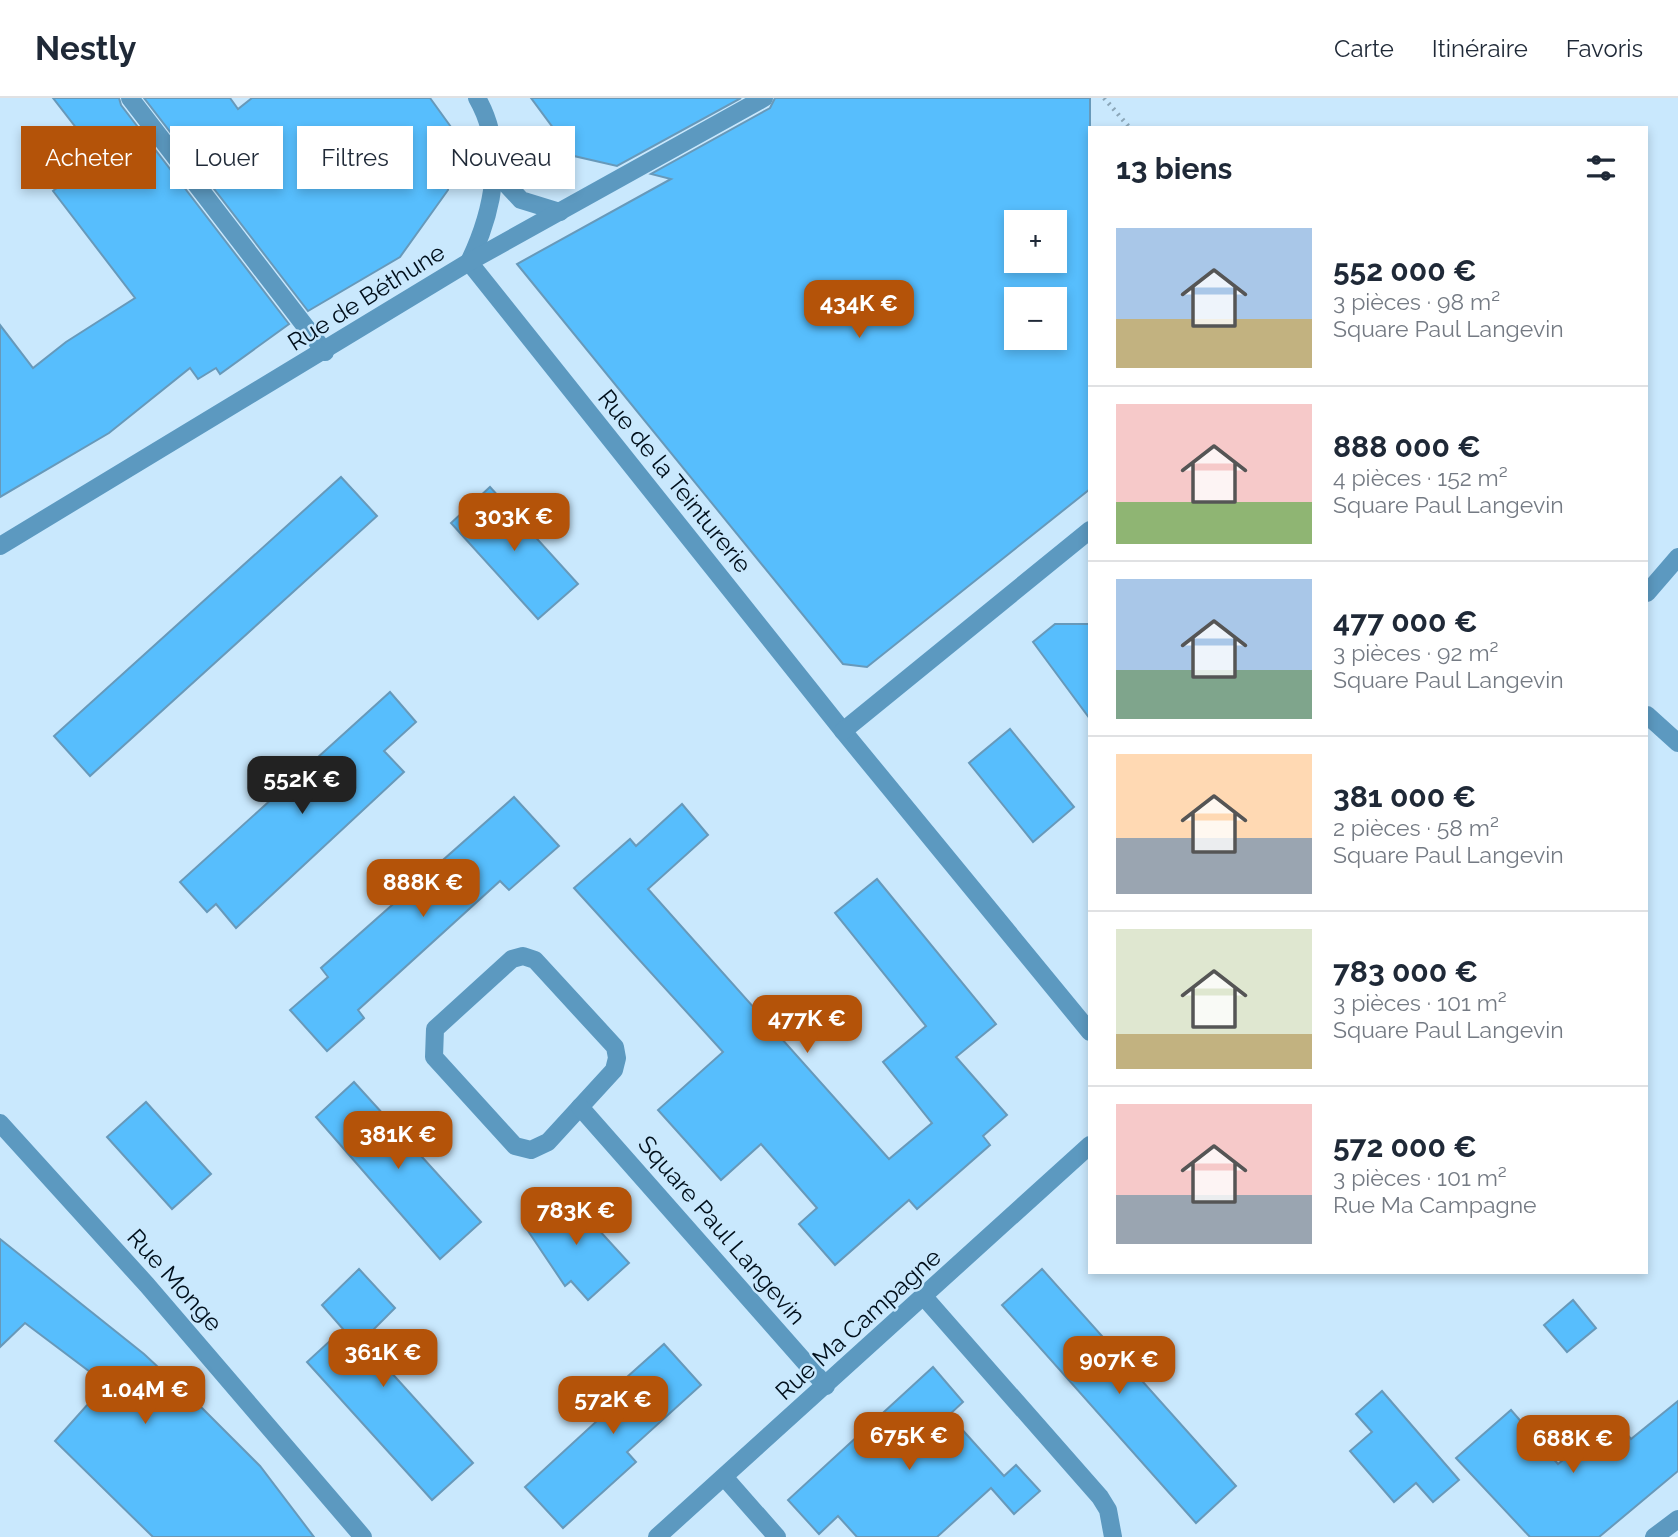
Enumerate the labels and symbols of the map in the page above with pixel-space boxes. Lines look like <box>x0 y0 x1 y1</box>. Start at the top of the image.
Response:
street label: Rue de Béthune <box>282 237 450 357</box>
pin: 434K € <box>802 280 916 340</box>
street label: Rue de la Teinturerie <box>592 384 758 578</box>
pin: 303K € <box>457 494 571 553</box>
pin: 552K € <box>245 756 359 816</box>
pin: 888K € <box>366 860 480 919</box>
pin: 477K € <box>750 996 864 1055</box>
pin: 381K € <box>341 1112 455 1171</box>
street label: Square Paul Langevin <box>632 1130 812 1330</box>
pin: 783K € <box>519 1188 633 1247</box>
street label: Rue Monge <box>121 1223 229 1337</box>
street label: Rue Ma Campagne <box>769 1242 947 1406</box>
pin: 361K € <box>326 1330 440 1389</box>
pin: 907K € <box>1062 1336 1176 1396</box>
pin: 1.04M € <box>80 1366 210 1426</box>
pin: 572K € <box>556 1376 670 1436</box>
pin: 675K € <box>852 1412 966 1472</box>
pin: 688K € <box>1516 1416 1630 1475</box>

